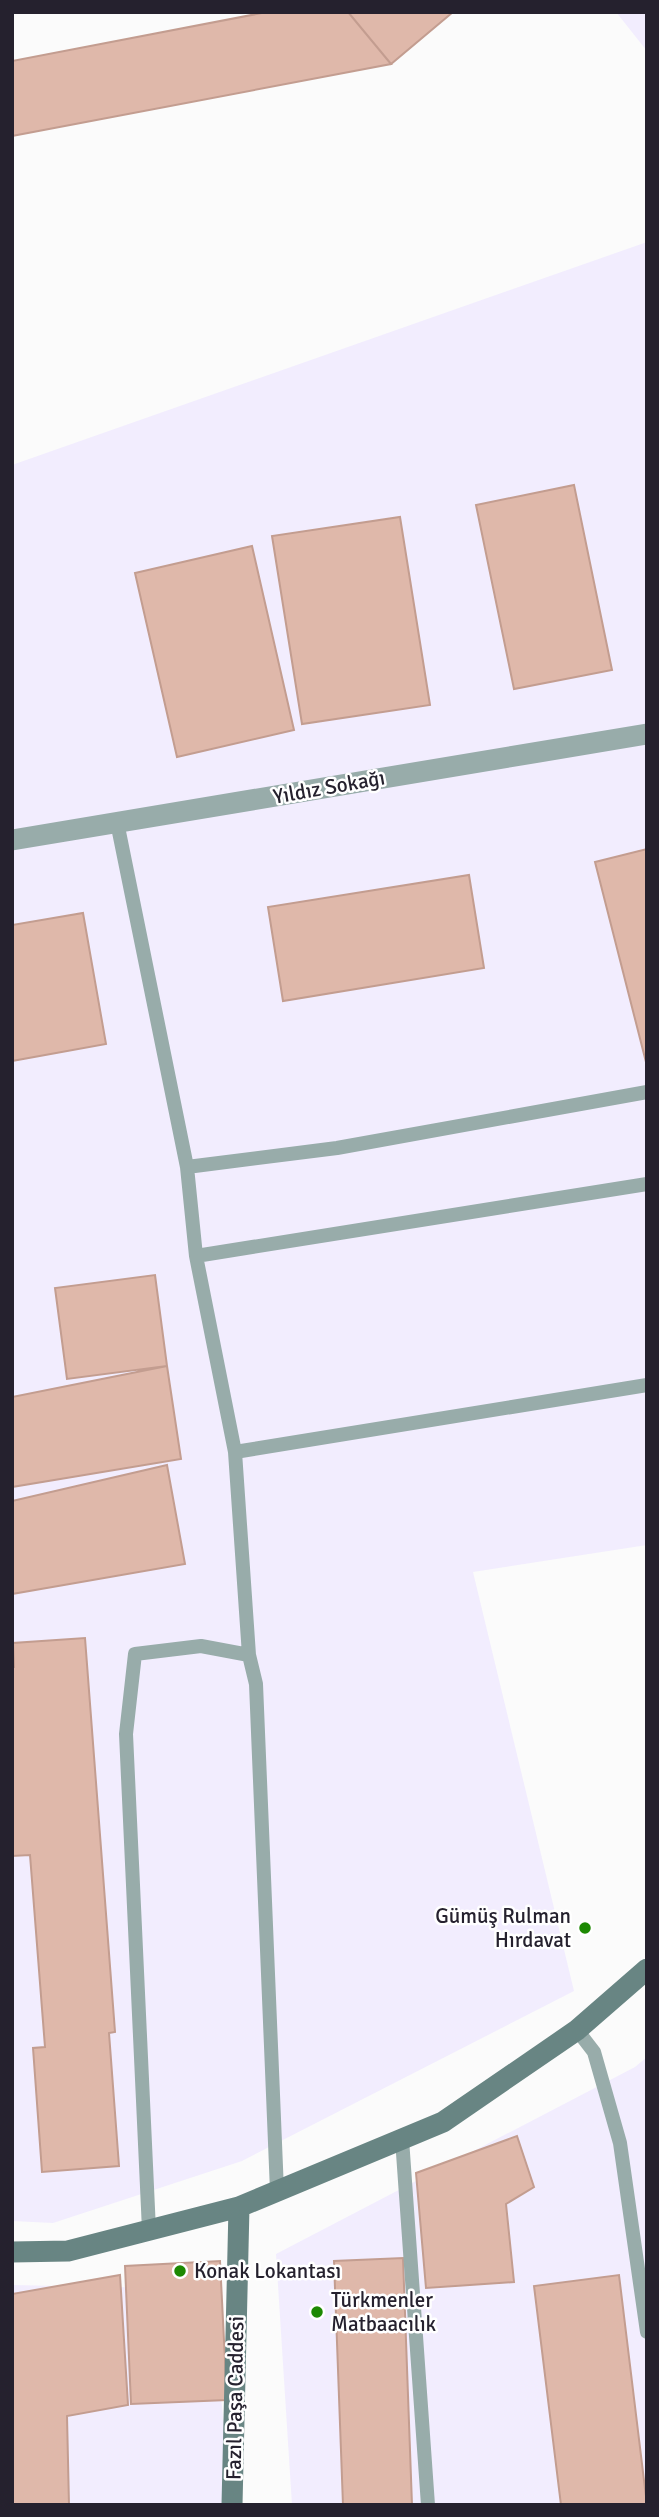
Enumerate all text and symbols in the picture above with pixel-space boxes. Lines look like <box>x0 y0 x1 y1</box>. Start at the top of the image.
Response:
street label: Yıldız Sokağı <box>271 764 387 810</box>
place label: Gümüş Rulman Hırdavat <box>435 1903 571 1953</box>
marker: Gümüş Rulman Hırdavat <box>577 1920 593 1936</box>
place label: Konak Lokantası <box>194 2258 341 2284</box>
marker: Konak Lokantası <box>172 2263 188 2279</box>
place label: Türkmenler Matbaacılık <box>331 2287 437 2337</box>
marker: Türkmenler Matbaacılık <box>309 2304 325 2320</box>
street label: Fazıl Paşa Caddesi <box>221 2316 249 2480</box>

